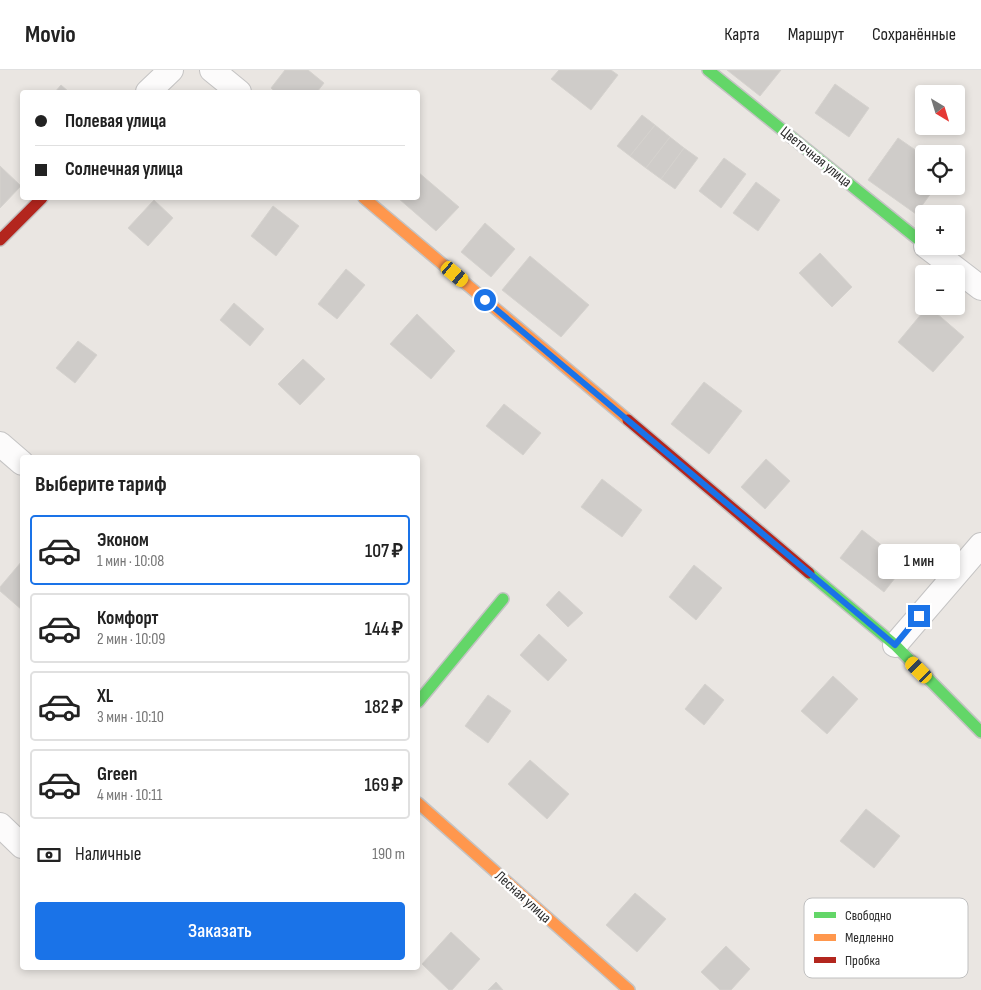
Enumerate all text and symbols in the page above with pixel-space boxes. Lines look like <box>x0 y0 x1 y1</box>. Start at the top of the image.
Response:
text: Movio <box>25 20 76 49</box>
text: Карта <box>724 24 760 45</box>
text: Маршрут <box>788 24 844 45</box>
text: Сохранённые <box>872 24 956 45</box>
north arrow <box>915 85 965 135</box>
map controls <box>915 85 965 315</box>
text: Полевая улица <box>65 110 166 133</box>
street label: Цветочная улица <box>776 122 856 192</box>
button: locate <box>915 145 965 195</box>
text: Солнечная улица <box>65 158 183 181</box>
button: + <box>915 205 965 255</box>
car <box>438 259 471 289</box>
button: − <box>915 265 965 315</box>
route start <box>474 289 496 311</box>
text: Выберите тариф <box>35 471 167 498</box>
icon: car <box>37 528 82 573</box>
text: Эконом <box>97 529 149 552</box>
text: 107 ₽ <box>365 540 403 563</box>
callout: 1 мин <box>878 544 960 578</box>
text: 1 мин · 10:08 <box>97 552 164 571</box>
text: 1 мин <box>904 552 934 571</box>
route end <box>908 605 930 627</box>
icon: car <box>37 606 82 651</box>
text: Комфорт <box>97 607 159 630</box>
text: 144 ₽ <box>365 618 403 641</box>
text: 2 мин · 10:09 <box>97 630 165 649</box>
car <box>903 654 934 686</box>
icon: car <box>37 684 82 729</box>
text: XL <box>97 685 113 708</box>
text: 182 ₽ <box>365 696 403 719</box>
text: 3 мин · 10:10 <box>97 708 164 727</box>
icon: car <box>37 762 82 807</box>
text: Green <box>97 763 137 786</box>
text: 169 ₽ <box>364 774 403 797</box>
text: 4 мин · 10:11 <box>97 786 162 805</box>
icon: cash <box>35 841 63 869</box>
text: Наличные <box>75 843 141 866</box>
text: 190 m <box>372 845 405 864</box>
street label: Лесная улица <box>491 867 555 927</box>
legend <box>804 898 968 978</box>
button: Заказать <box>35 902 405 960</box>
text: Свободно <box>845 907 892 924</box>
text: Медленно <box>845 929 894 946</box>
text: Пробка <box>845 952 880 969</box>

